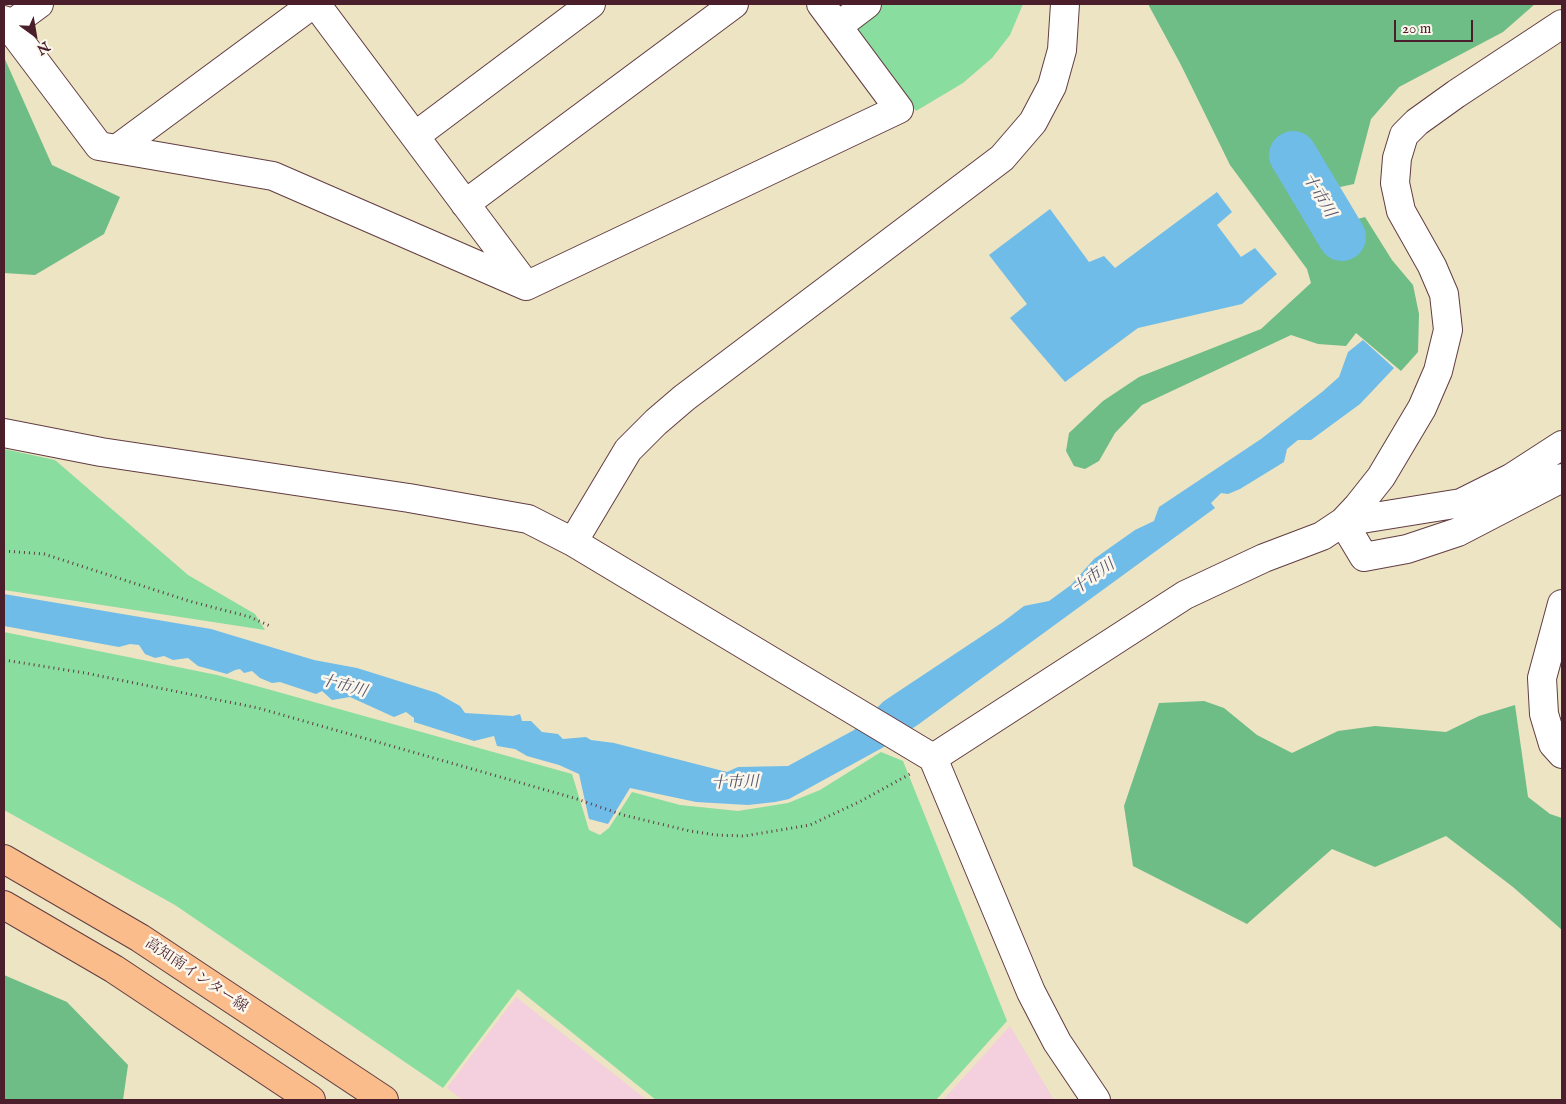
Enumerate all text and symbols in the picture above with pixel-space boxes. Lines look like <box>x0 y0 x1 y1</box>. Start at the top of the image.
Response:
north arrow <box>10 10 60 60</box>
scale bar <box>1396 10 1475 42</box>
text: 20 m <box>1402 19 1431 38</box>
text: N <box>33 37 53 59</box>
water label: 十市川 <box>1297 170 1339 222</box>
water label: 十市川 <box>1069 556 1119 600</box>
water label: 十市川 <box>317 672 369 702</box>
water label: 十市川 <box>711 774 759 794</box>
street label: 高知南インター線 <box>141 935 251 1017</box>

